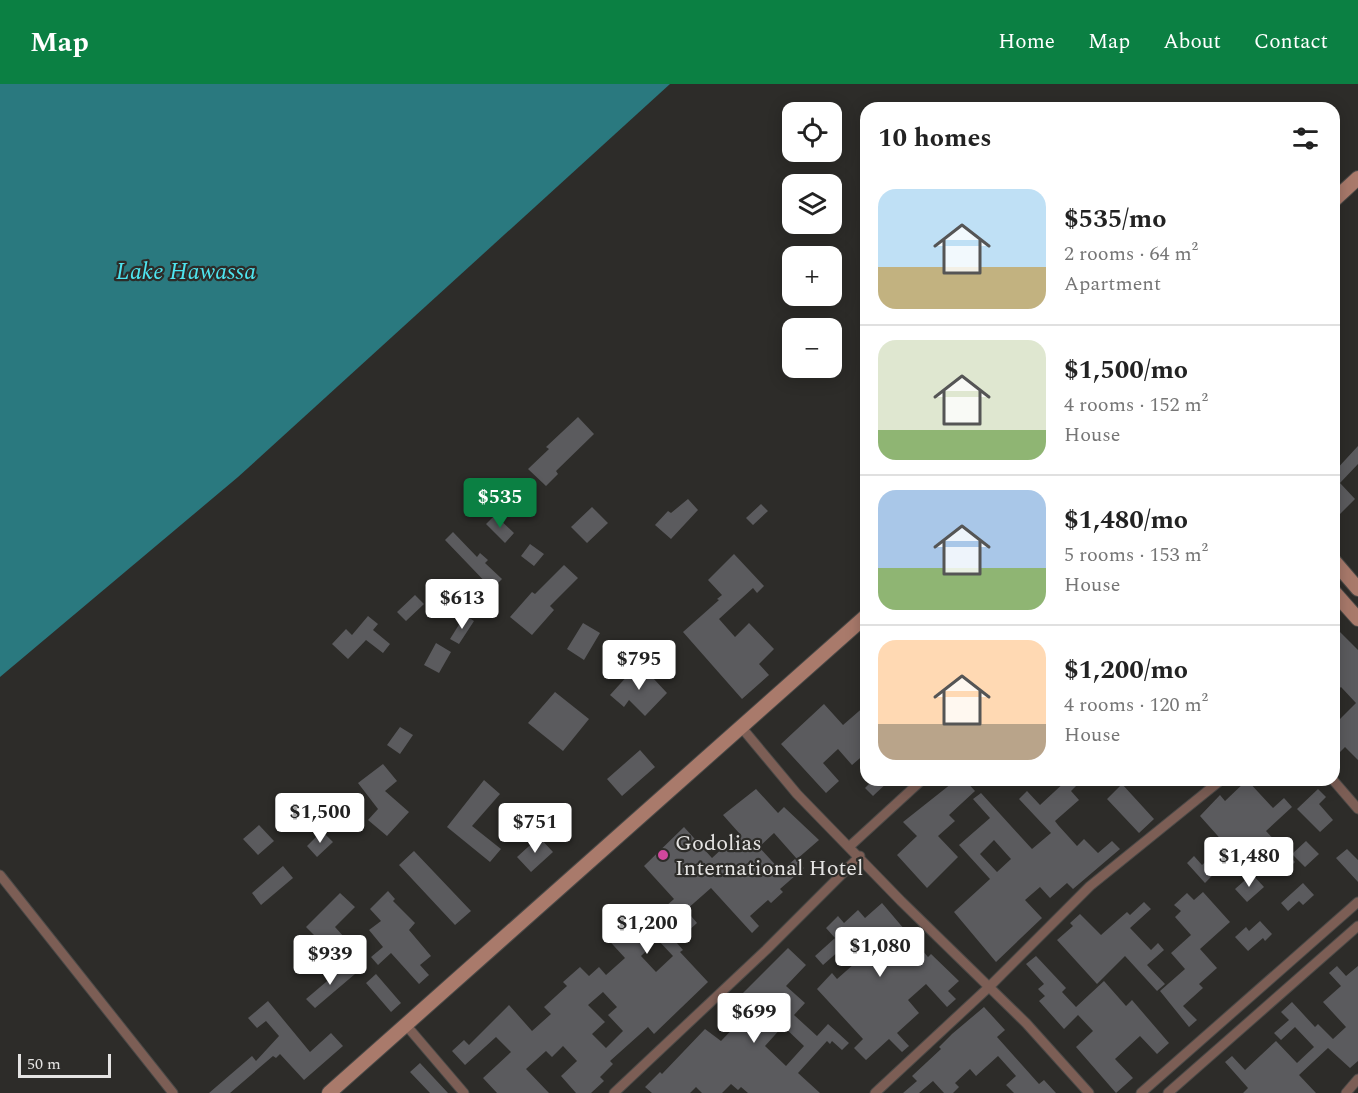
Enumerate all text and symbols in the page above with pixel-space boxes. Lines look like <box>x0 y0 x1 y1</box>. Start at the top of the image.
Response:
text: Map <box>30 21 89 64</box>
text: Home <box>998 26 1055 58</box>
text: Map <box>1088 26 1130 58</box>
text: About <box>1163 26 1221 58</box>
text: Contact <box>1254 26 1328 58</box>
map controls <box>782 102 842 378</box>
button: locate <box>782 102 842 162</box>
text: 10 homes <box>878 118 992 158</box>
icon: filters <box>1289 122 1322 155</box>
button: layers <box>782 174 842 234</box>
text: $535/mo <box>1064 199 1167 239</box>
icon: home <box>926 213 998 285</box>
text: 2 rooms · 64 m² <box>1064 239 1198 269</box>
button: + <box>782 246 842 306</box>
water label: Lake Hawassa <box>116 254 256 290</box>
text: Apartment <box>1064 269 1161 299</box>
button: − <box>782 318 842 378</box>
text: $1,500/mo <box>1064 350 1188 390</box>
icon: home <box>926 364 998 436</box>
text: 4 rooms · 152 m² <box>1064 390 1208 420</box>
text: House <box>1064 420 1121 450</box>
pin: $535 <box>464 478 536 529</box>
text: $535 <box>478 482 522 512</box>
text: $1,480/mo <box>1064 500 1188 540</box>
icon: home <box>926 514 998 586</box>
text: 5 rooms · 153 m² <box>1064 540 1208 570</box>
text: House <box>1064 570 1121 600</box>
pin: $613 <box>426 579 498 630</box>
text: $613 <box>440 583 484 613</box>
pin: $795 <box>603 640 675 691</box>
text: $795 <box>617 644 661 674</box>
text: $1,200/mo <box>1064 650 1188 690</box>
icon: home <box>926 664 998 736</box>
text: 4 rooms · 120 m² <box>1064 690 1208 720</box>
text: House <box>1064 720 1121 750</box>
pin: $1,500 <box>271 793 369 844</box>
text: $1,500 <box>289 797 351 827</box>
pin: $751 <box>499 803 571 854</box>
text: $751 <box>513 807 557 837</box>
place label: Godolias International Hotel <box>675 827 863 885</box>
pin: $1,480 <box>1200 837 1298 888</box>
text: $1,480 <box>1218 841 1280 871</box>
marker: Godolias International Hotel <box>656 848 670 862</box>
pin: $1,200 <box>598 904 696 955</box>
text: $1,200 <box>616 908 678 938</box>
pin: $1,080 <box>831 927 929 978</box>
text: $1,080 <box>849 931 911 961</box>
pin: $939 <box>294 935 366 986</box>
text: $939 <box>308 939 352 969</box>
pin: $699 <box>718 993 790 1044</box>
text: $699 <box>732 997 776 1027</box>
scale bar <box>18 1051 111 1078</box>
text: 50 m <box>27 1052 61 1076</box>

